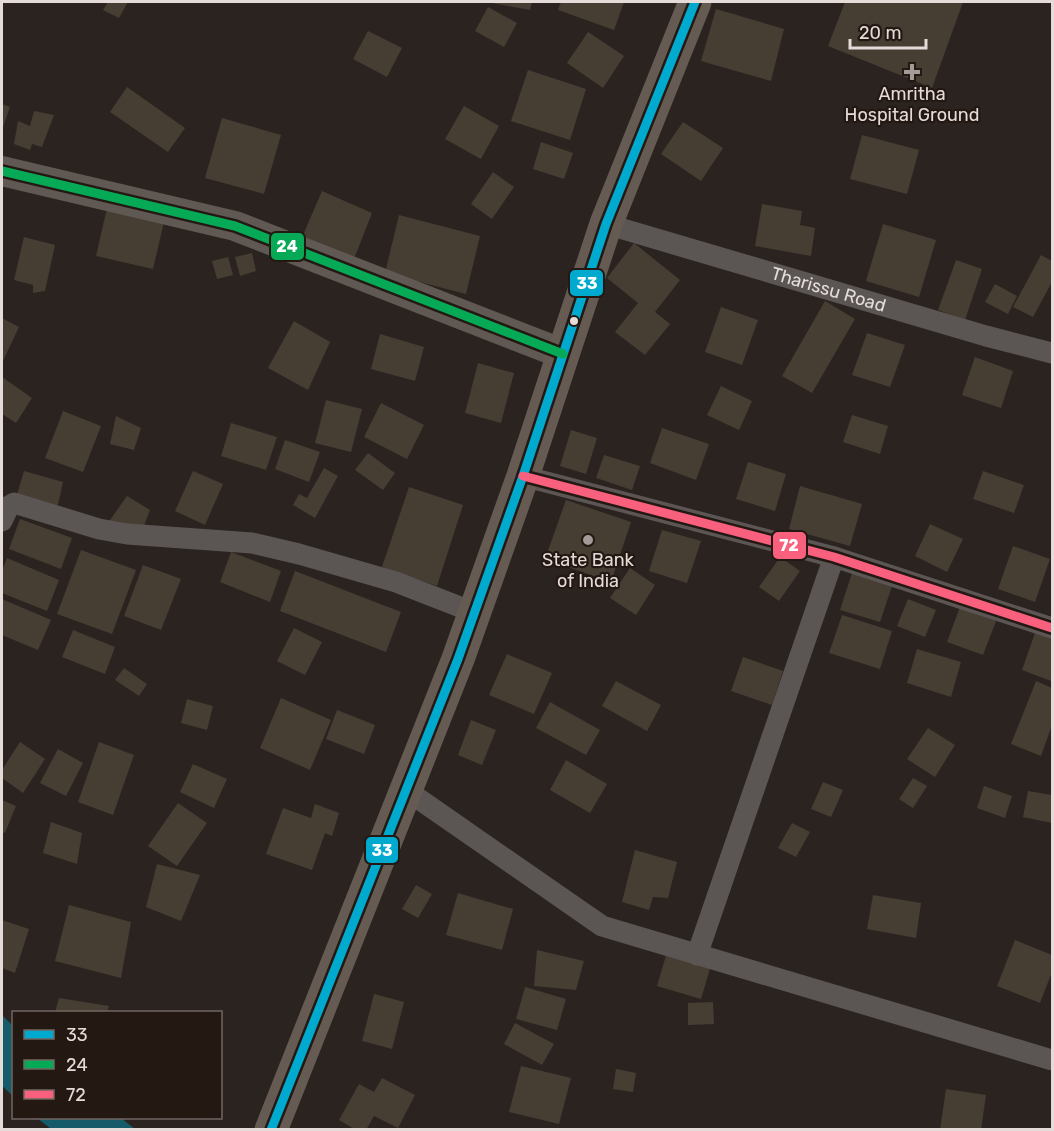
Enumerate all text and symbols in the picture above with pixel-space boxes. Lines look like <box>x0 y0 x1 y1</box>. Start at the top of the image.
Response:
scale bar <box>850 12 926 50</box>
text: 20 m <box>859 22 901 44</box>
marker: Amritha Hospital Ground <box>903 63 921 81</box>
place label: Amritha Hospital Ground <box>845 83 979 126</box>
line badge: 24 <box>270 232 305 261</box>
text: 24 <box>276 237 298 256</box>
street label: Tharissu Road <box>769 262 888 317</box>
line badge: 33 <box>569 269 604 297</box>
text: 33 <box>576 274 598 293</box>
unlabelled marker <box>568 315 580 327</box>
line badge: 72 <box>772 531 807 560</box>
marker: State Bank of India <box>581 533 595 547</box>
text: 72 <box>779 536 799 555</box>
place label: State Bank of India <box>542 549 635 592</box>
line badge: 33 <box>365 836 399 864</box>
text: 33 <box>371 841 393 860</box>
legend <box>12 1011 222 1119</box>
text: 33 <box>66 1024 88 1046</box>
text: 24 <box>66 1054 88 1076</box>
text: 72 <box>66 1084 86 1106</box>

